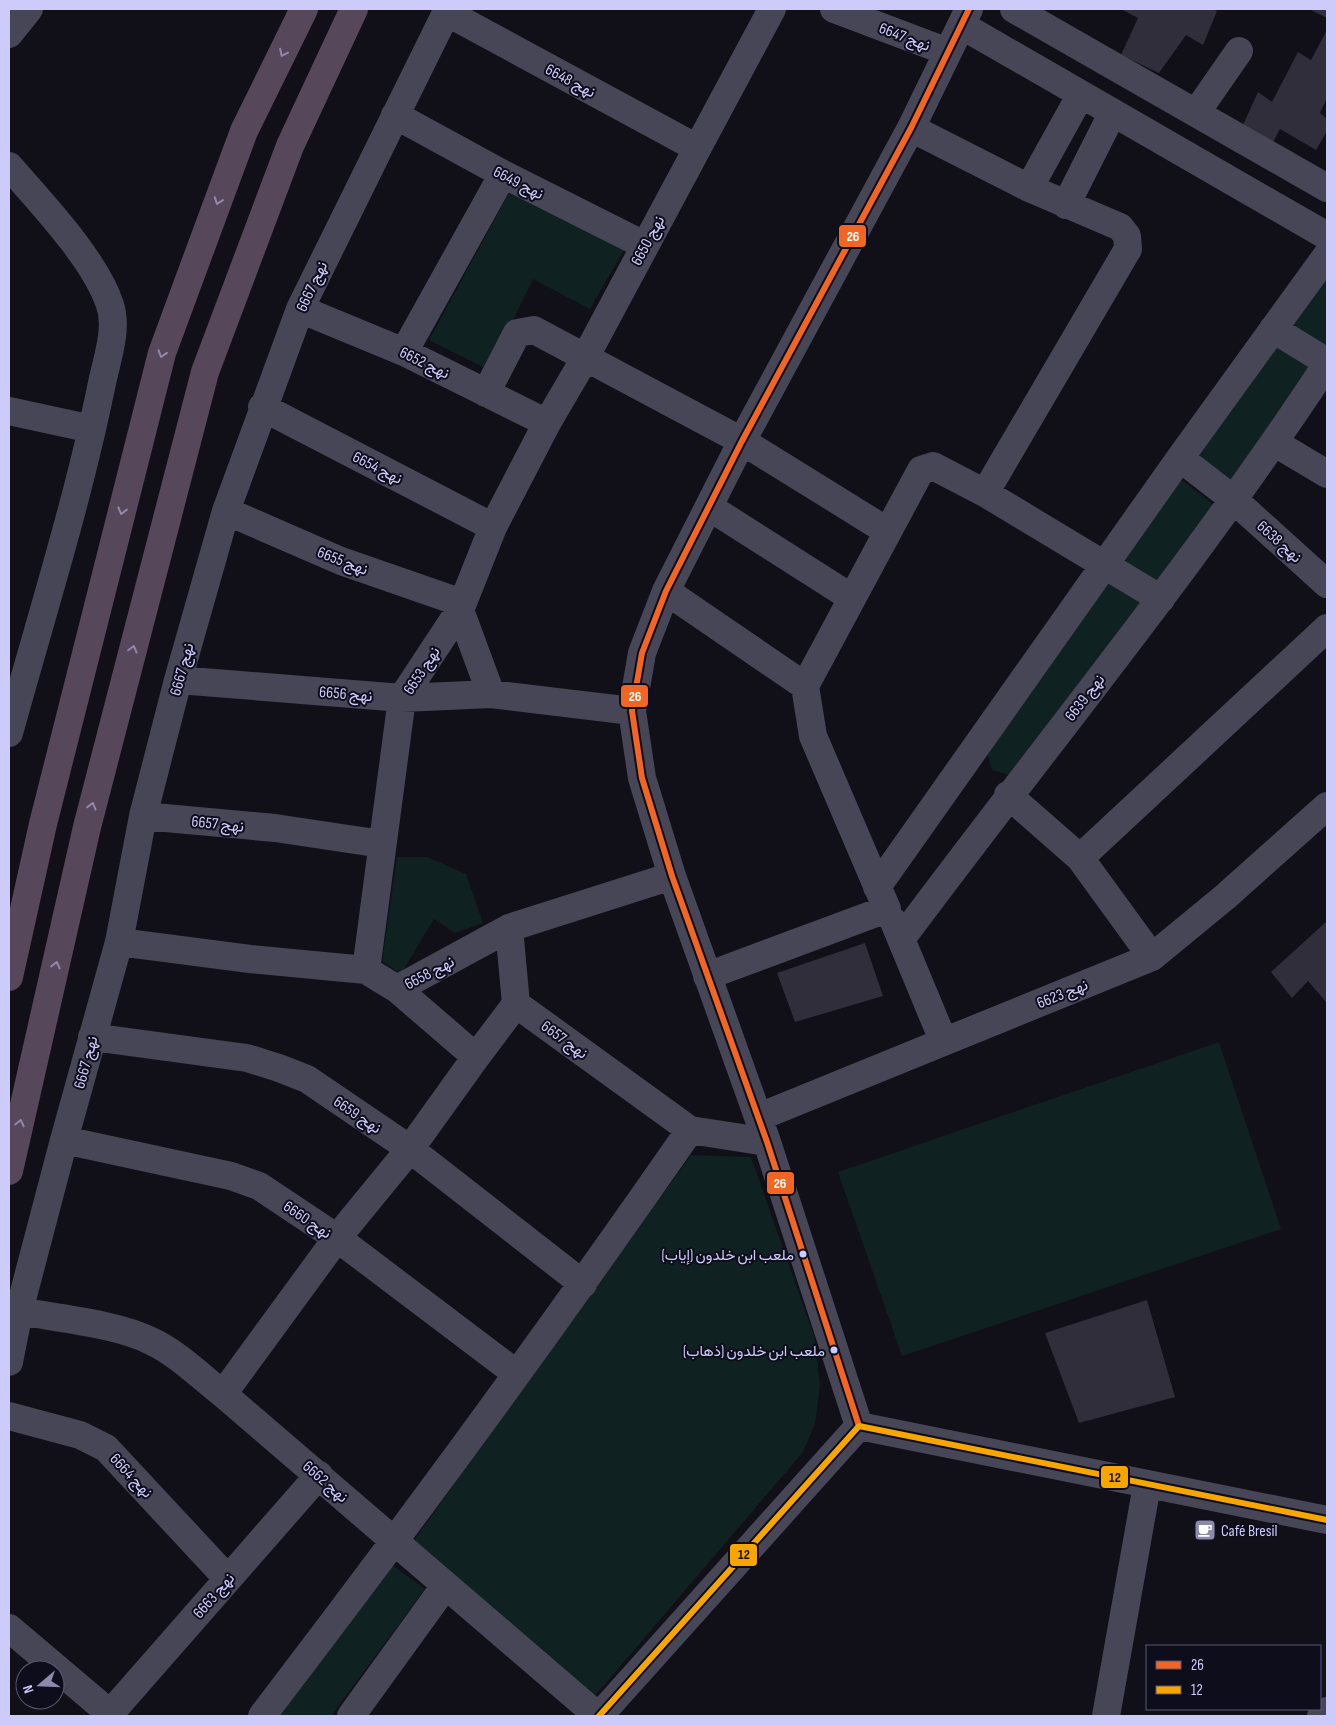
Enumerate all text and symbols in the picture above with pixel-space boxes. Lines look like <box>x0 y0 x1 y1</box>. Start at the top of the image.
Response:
street label: نهج 6647 <box>876 19 933 57</box>
one-way arrow <box>279 47 289 56</box>
street label: نهج 6648 <box>541 60 599 103</box>
street label: نهج 6649 <box>489 163 547 205</box>
one-way arrow <box>214 197 224 205</box>
street label: نهج 6650 <box>627 213 670 269</box>
line badge: 26 <box>838 224 867 248</box>
text: 26 <box>847 228 860 245</box>
street label: نهج 6667 <box>292 258 333 315</box>
street label: نهج 6652 <box>396 343 452 384</box>
one-way arrow <box>157 349 167 357</box>
street label: نهج 6654 <box>349 448 405 490</box>
one-way arrow <box>117 507 128 516</box>
street label: نهج 6638 <box>1252 517 1305 568</box>
street label: نهج 6655 <box>314 543 371 581</box>
street label: نهج 6667 <box>166 641 200 698</box>
street label: نهج 6653 <box>400 643 446 699</box>
one-way arrow <box>127 645 138 654</box>
street label: نهج 6639 <box>1061 671 1110 726</box>
street label: نهج 6656 <box>318 683 373 707</box>
line badge: 26 <box>620 684 649 708</box>
text: 26 <box>629 688 642 705</box>
one-way arrow <box>87 803 97 811</box>
street label: نهج 6657 <box>190 812 245 838</box>
street label: نهج 6658 <box>402 952 458 995</box>
one-way arrow <box>50 960 61 969</box>
street label: نهج 6623 <box>1034 976 1091 1014</box>
street label: نهج 6657 <box>537 1017 591 1064</box>
street label: نهج 6667 <box>70 1034 104 1091</box>
street label: نهج 6659 <box>329 1092 385 1139</box>
one-way arrow <box>14 1119 25 1128</box>
line badge: 26 <box>766 1171 795 1195</box>
text: 26 <box>774 1175 787 1192</box>
street label: نهج 6660 <box>279 1197 335 1244</box>
place label: ملعب ابن خلدون (إياب) <box>662 1246 794 1265</box>
marker: ملعب ابن خلدون (إياب) <box>798 1249 808 1259</box>
place label: ملعب ابن خلدون (ذهاب) <box>683 1342 825 1361</box>
marker: ملعب ابن خلدون (ذهاب) <box>829 1345 839 1355</box>
street label: نهج 6664 <box>105 1450 156 1503</box>
street label: نهج 6662 <box>298 1457 352 1508</box>
line badge: 12 <box>1100 1465 1129 1489</box>
text: 12 <box>1109 1469 1121 1486</box>
cafe icon: Café Bresil <box>1193 1518 1217 1542</box>
place label: Café Bresil <box>1221 1522 1278 1541</box>
line badge: 12 <box>729 1543 758 1567</box>
text: 12 <box>738 1546 750 1563</box>
street label: نهج 6663 <box>189 1569 240 1623</box>
legend <box>1146 1645 1321 1710</box>
text: 26 <box>1191 1656 1204 1675</box>
north arrow <box>15 1660 65 1710</box>
text: 12 <box>1191 1681 1203 1700</box>
text: N <box>19 1683 37 1695</box>

